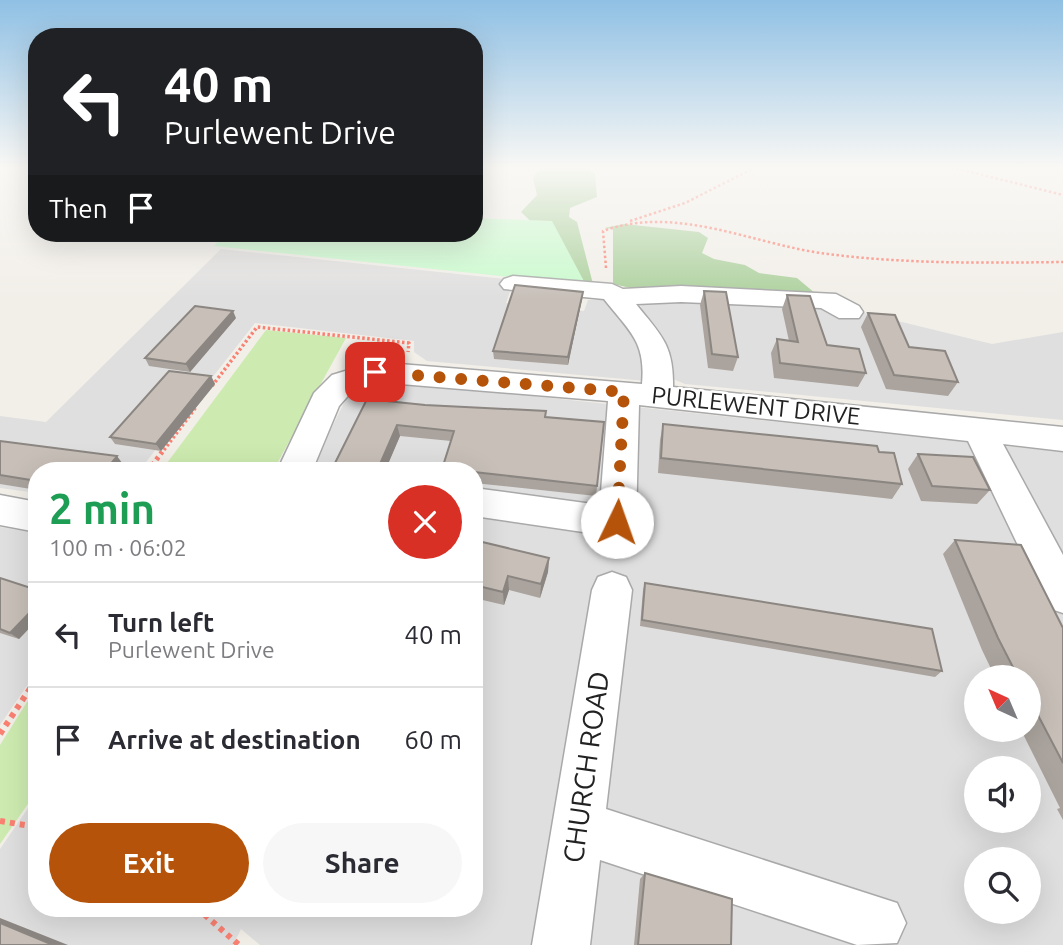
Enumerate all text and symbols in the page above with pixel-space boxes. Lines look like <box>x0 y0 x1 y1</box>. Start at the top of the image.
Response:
icon: left <box>49 56 140 147</box>
text: 40 m <box>164 56 273 111</box>
text: Purlewent Drive <box>164 114 396 150</box>
icon: arrive <box>122 189 160 227</box>
text: Then <box>49 194 108 223</box>
pin <box>345 342 405 402</box>
icon: arrive <box>356 353 394 391</box>
street label: PURLEWENT DRIVE <box>650 381 862 430</box>
text: 2 min <box>49 485 155 532</box>
button: close <box>388 485 462 559</box>
position arrow <box>580 485 654 559</box>
text: 100 m · 06:02 <box>49 535 187 560</box>
text: Turn left <box>108 608 214 637</box>
icon: left <box>49 616 87 654</box>
text: 40 m <box>404 620 462 649</box>
text: Purlewent Drive <box>108 637 275 662</box>
north arrow <box>964 665 1041 742</box>
map controls <box>964 665 1041 924</box>
street label: CHURCH ROAD <box>557 669 614 865</box>
icon: arrive <box>49 721 87 759</box>
text: Arrive at destination <box>108 725 361 754</box>
text: 60 m <box>404 725 462 754</box>
button: sound <box>964 756 1041 833</box>
button: Exit <box>49 823 249 903</box>
button: Share <box>263 823 462 903</box>
button: search <box>964 847 1041 924</box>

